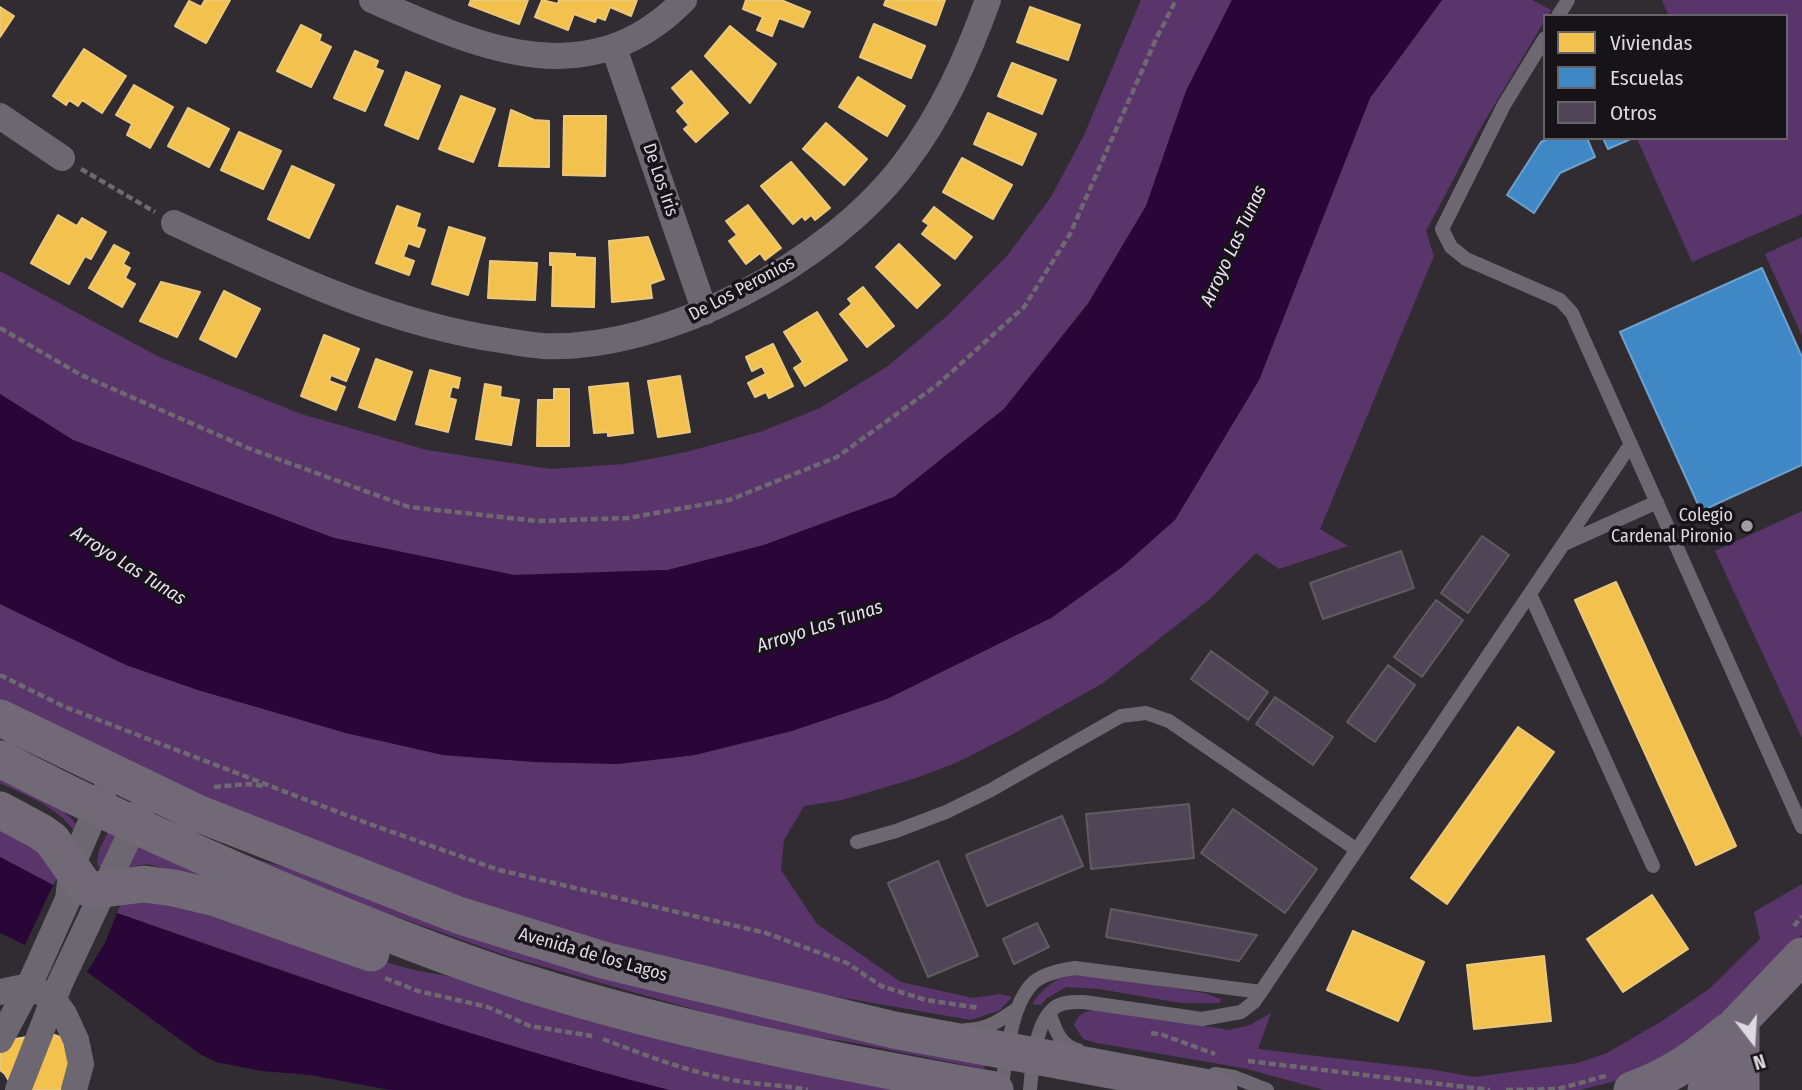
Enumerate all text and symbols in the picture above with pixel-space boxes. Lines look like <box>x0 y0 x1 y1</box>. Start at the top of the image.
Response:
legend <box>1543 14 1788 140</box>
text: Viviendas <box>1610 30 1692 56</box>
text: Escuelas <box>1610 65 1683 91</box>
text: Otros <box>1610 100 1657 126</box>
street label: De Los Iris <box>637 141 683 219</box>
water label: Arroyo Las Tunas <box>1196 182 1272 310</box>
street label: De Los Peronios <box>685 252 799 326</box>
place label: Colegio Cardenal Pironio <box>1611 505 1733 548</box>
marker: Colegio Cardenal Pironio <box>1739 518 1755 534</box>
water label: Arroyo Las Tunas <box>66 522 190 610</box>
water label: Arroyo Las Tunas <box>754 596 886 658</box>
street label: Avenida de los Lagos <box>516 923 670 987</box>
north arrow <box>1718 1006 1788 1076</box>
text: N <box>1750 1049 1768 1074</box>

